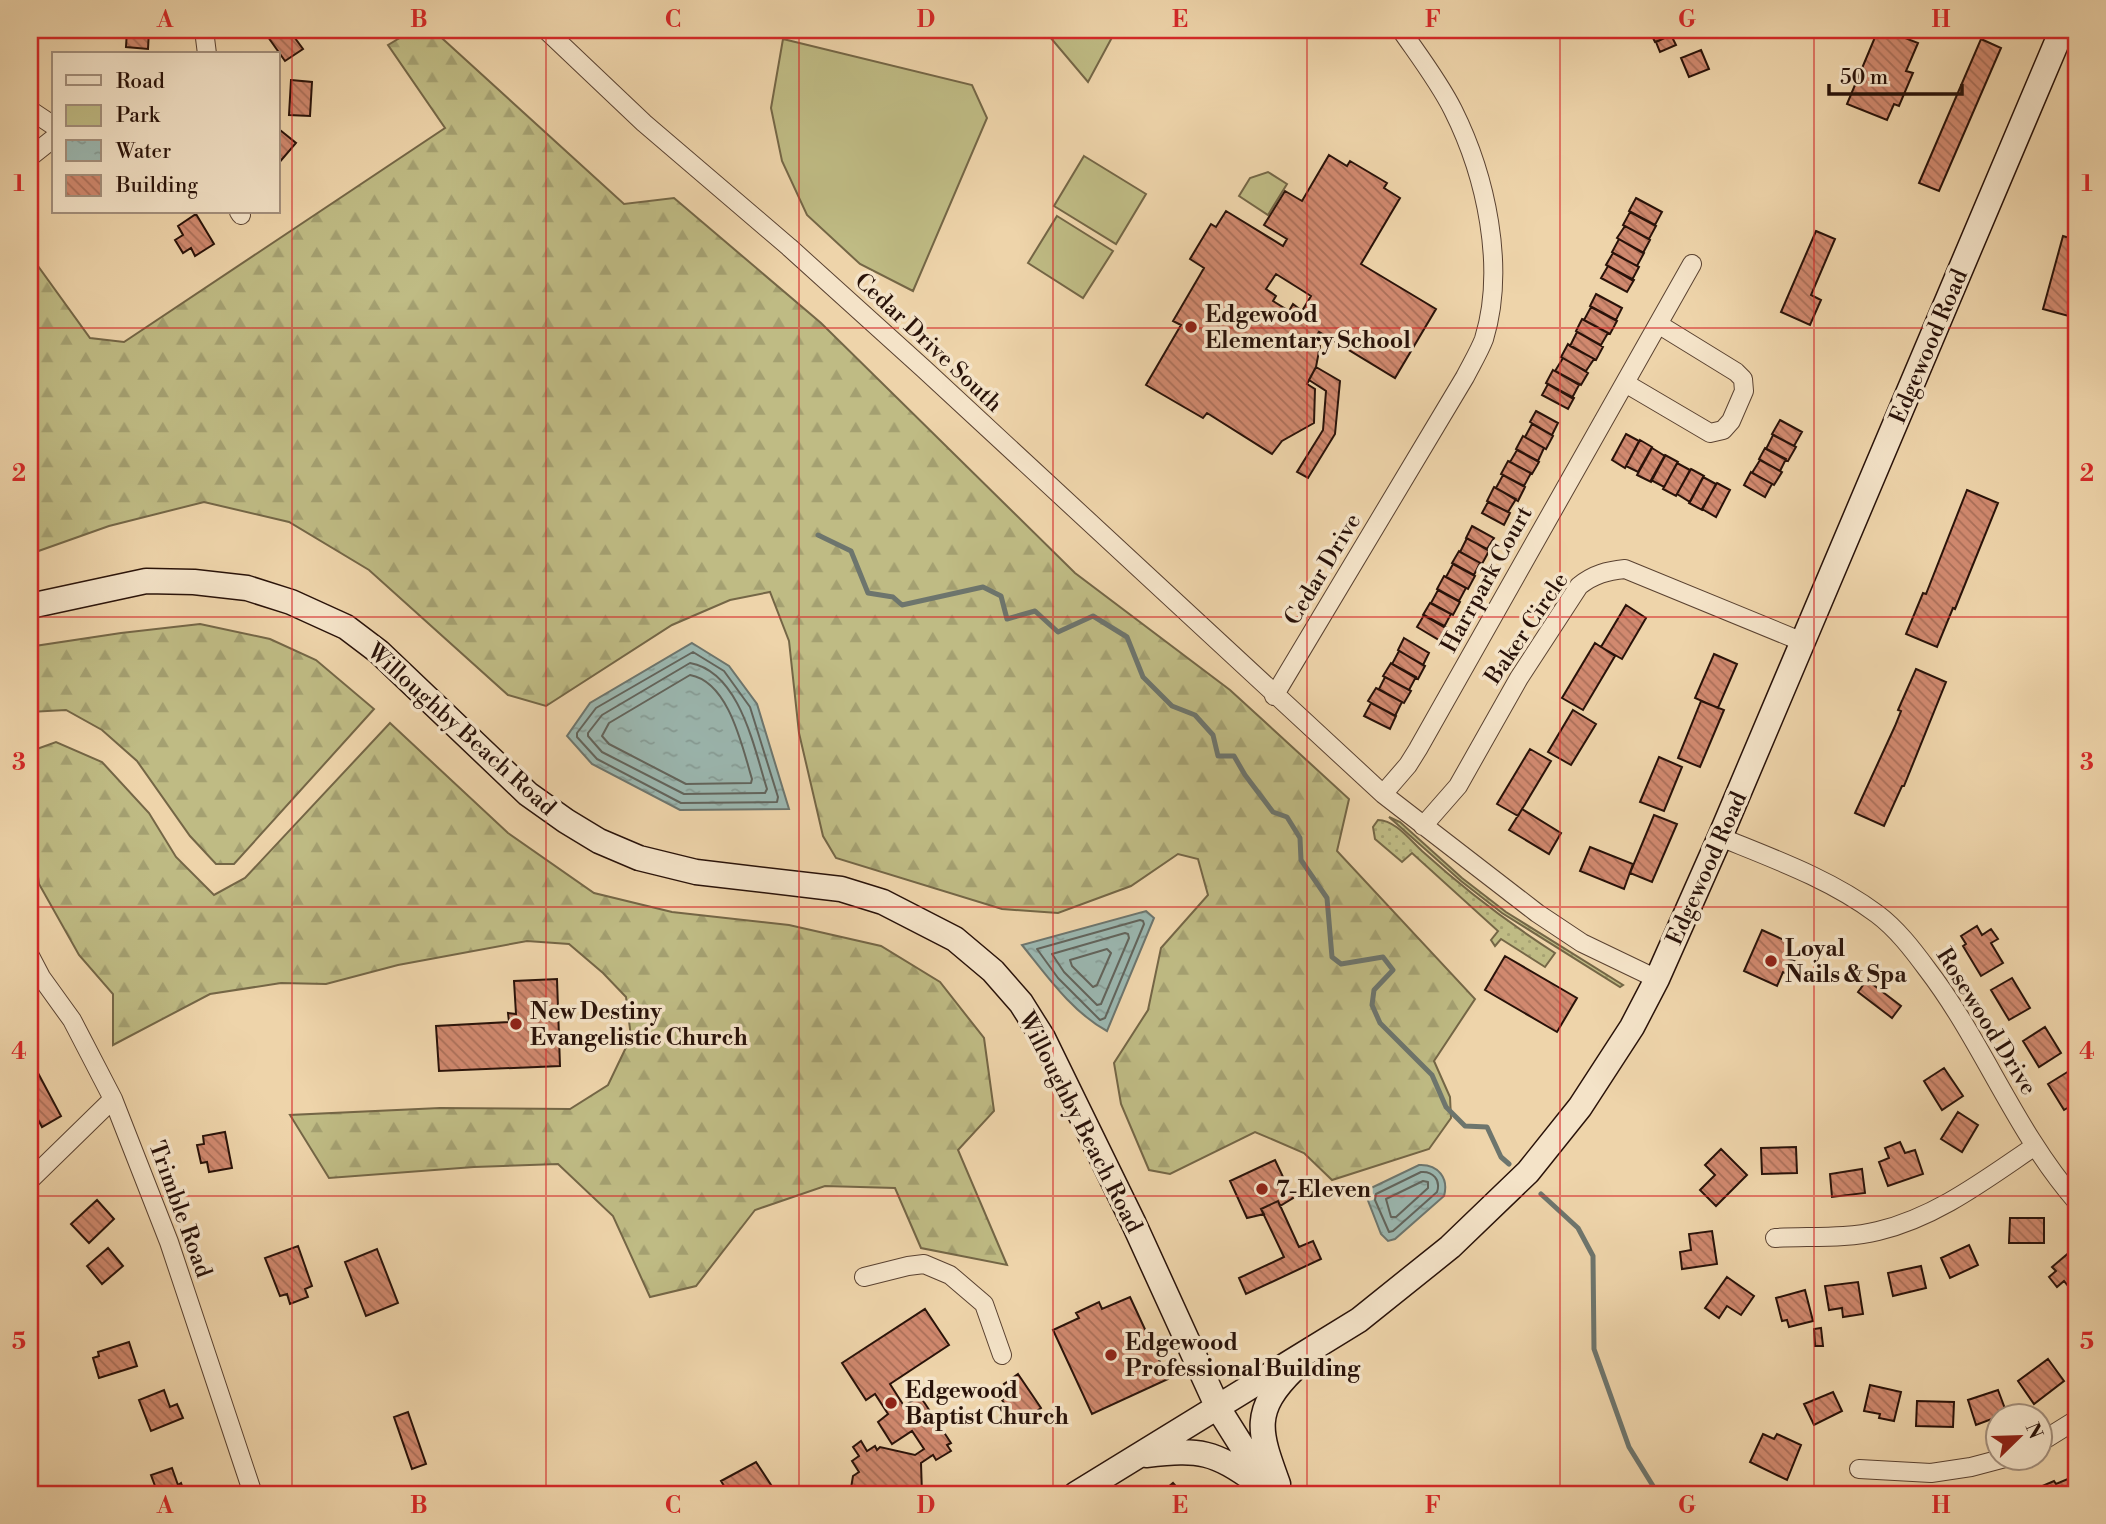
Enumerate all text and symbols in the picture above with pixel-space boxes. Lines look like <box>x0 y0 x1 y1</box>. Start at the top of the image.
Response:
text: A <box>156 6 174 34</box>
text: B <box>410 6 428 34</box>
text: C <box>665 6 681 34</box>
text: D <box>917 6 935 34</box>
text: E <box>1172 6 1188 34</box>
text: F <box>1425 6 1441 34</box>
text: G <box>1678 6 1696 34</box>
text: H <box>1932 6 1951 34</box>
legend <box>52 52 280 214</box>
scale bar <box>1829 52 1962 96</box>
text: 50 m <box>1840 65 1888 91</box>
text: Road <box>116 69 165 95</box>
text: Park <box>116 103 161 129</box>
text: Water <box>115 139 171 165</box>
text: 1 <box>13 170 25 198</box>
text: 1 <box>2081 170 2093 198</box>
text: Building <box>115 173 198 199</box>
street label: Edgewood Road <box>1884 265 1974 428</box>
street label: Cedar Drive South <box>849 267 1008 418</box>
place label: Edgewood Elementary School <box>1205 301 1411 355</box>
marker: Edgewood Elementary School <box>1183 319 1199 335</box>
text: 2 <box>12 460 26 488</box>
text: 2 <box>2080 460 2094 488</box>
street label: Harrpark Court <box>1435 501 1539 658</box>
street label: Cedar Drive <box>1279 509 1367 630</box>
street label: Baker Circle <box>1479 567 1574 691</box>
street label: Willoughby Beach Road <box>360 637 561 822</box>
text: 3 <box>12 749 26 777</box>
text: 3 <box>2080 749 2094 777</box>
street label: Edgewood Road <box>1661 787 1753 949</box>
place label: Loyal Nails & Spa <box>1785 935 1907 989</box>
street label: Rosewood Drive <box>1930 943 2043 1100</box>
marker: Loyal Nails & Spa <box>1763 953 1779 969</box>
place label: New Destiny Evangelistic Church <box>530 998 748 1052</box>
street label: Willoughby Beach Road <box>1012 1006 1148 1238</box>
marker: New Destiny Evangelistic Church <box>508 1016 524 1032</box>
text: 4 <box>11 1038 27 1066</box>
text: 4 <box>2079 1038 2095 1066</box>
street label: Trimble Road <box>142 1137 218 1281</box>
place label: 7-Eleven <box>1276 1176 1371 1204</box>
marker: 7-Eleven <box>1254 1181 1270 1197</box>
text: 5 <box>12 1328 26 1356</box>
text: 5 <box>2080 1328 2094 1356</box>
place label: Edgewood Professional Building <box>1125 1329 1361 1383</box>
marker: Edgewood Professional Building <box>1103 1347 1119 1363</box>
place label: Edgewood Baptist Church <box>905 1377 1069 1431</box>
marker: Edgewood Baptist Church <box>883 1395 899 1411</box>
north arrow <box>1983 1402 2054 1472</box>
text: N <box>2020 1419 2048 1442</box>
text: A <box>156 1492 174 1520</box>
text: B <box>410 1492 428 1520</box>
text: C <box>665 1492 681 1520</box>
text: D <box>917 1492 935 1520</box>
text: E <box>1172 1492 1188 1520</box>
text: F <box>1425 1492 1441 1520</box>
text: G <box>1678 1492 1696 1520</box>
text: H <box>1932 1492 1951 1520</box>

